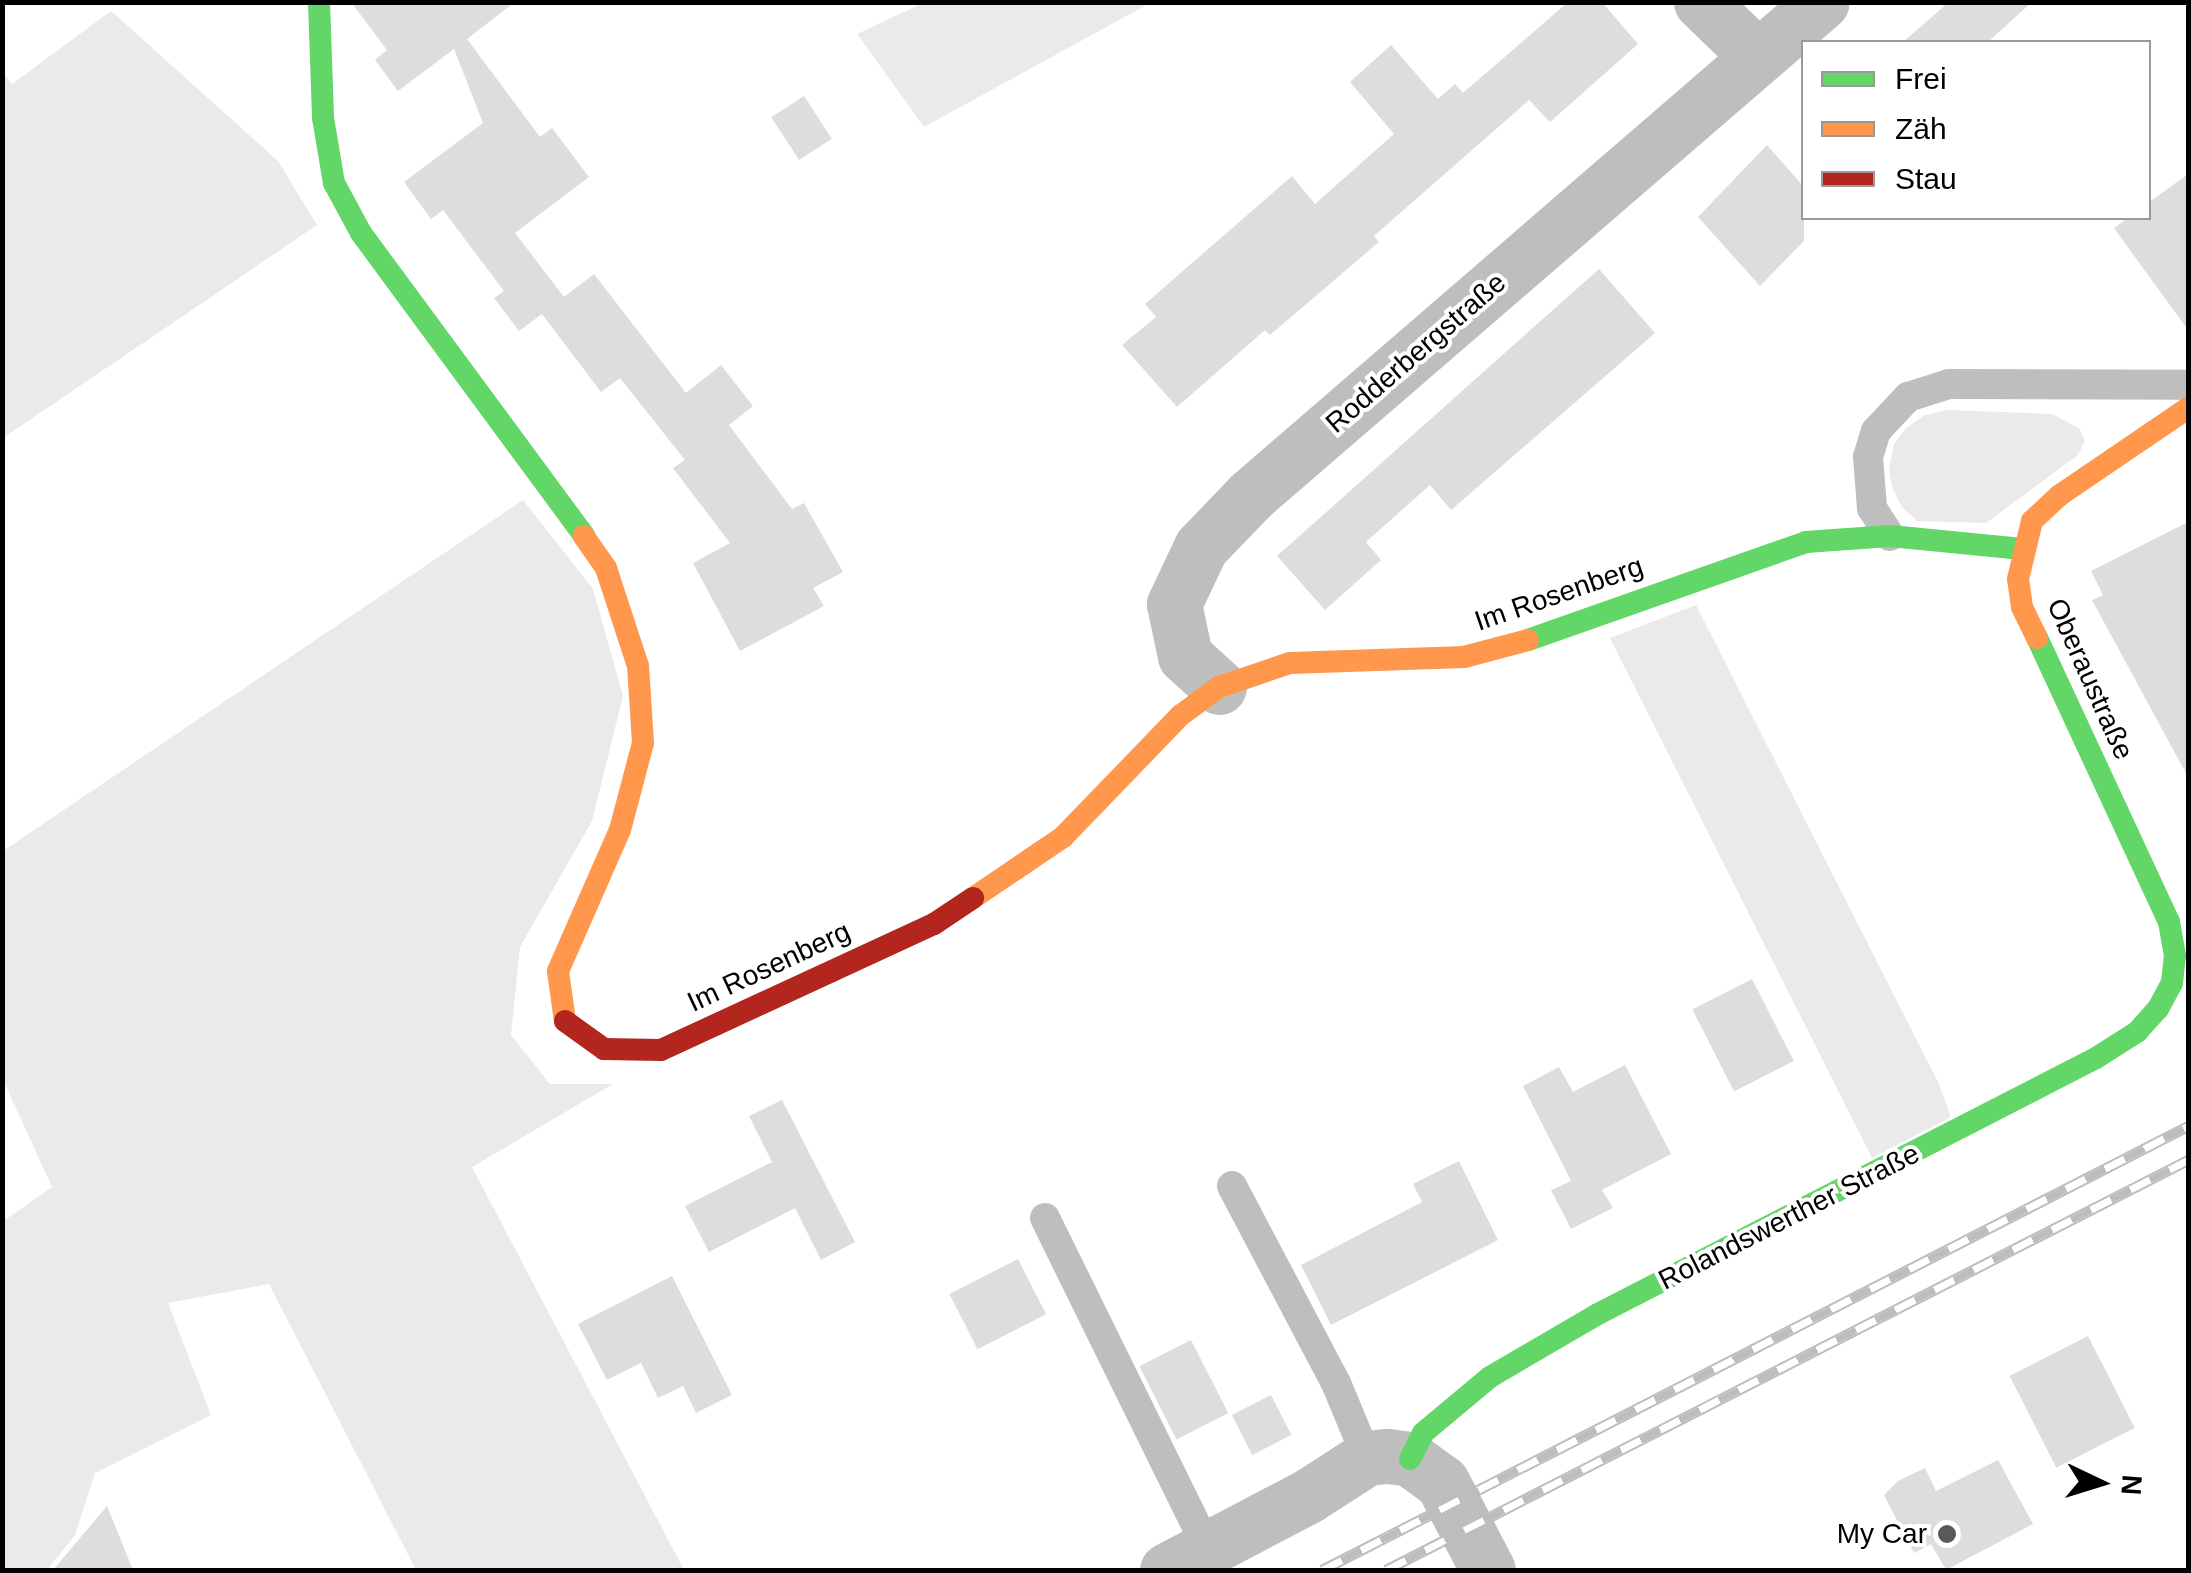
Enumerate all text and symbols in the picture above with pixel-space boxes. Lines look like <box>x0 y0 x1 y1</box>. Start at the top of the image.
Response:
legend <box>1801 40 2151 220</box>
text: Frei <box>1895 62 1947 95</box>
text: Zäh <box>1895 112 1947 145</box>
text: Stau <box>1895 162 1957 195</box>
street label: Rodderbergstraße <box>1319 266 1513 440</box>
street label: Im Rosenberg <box>1470 549 1648 639</box>
street label: Oberaustraße <box>2040 593 2140 765</box>
street label: Im Rosenberg <box>682 915 856 1019</box>
street label: Rolandswerther Straße <box>1653 1137 1925 1297</box>
north arrow <box>2051 1433 2151 1533</box>
text: N <box>2115 1474 2148 1496</box>
place label: My Car <box>1837 1517 1927 1551</box>
marker: My Car <box>1936 1523 1958 1545</box>

